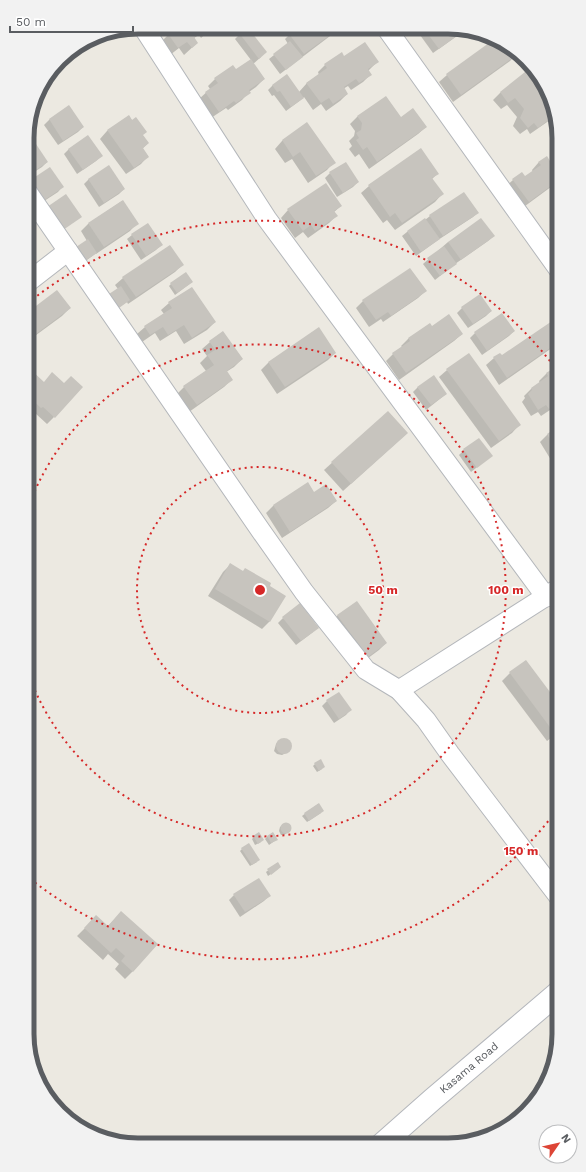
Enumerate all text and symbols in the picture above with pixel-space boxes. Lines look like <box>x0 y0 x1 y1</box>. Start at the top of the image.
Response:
scale bar <box>10 8 133 34</box>
text: 50 m <box>16 15 46 29</box>
centre of rings <box>253 583 267 597</box>
text: 50 m <box>368 583 398 597</box>
text: 100 m <box>488 583 524 597</box>
text: 150 m <box>504 844 538 858</box>
street label: Kasama Road <box>437 1040 501 1096</box>
north arrow <box>538 1124 578 1164</box>
text: N <box>558 1132 574 1146</box>

